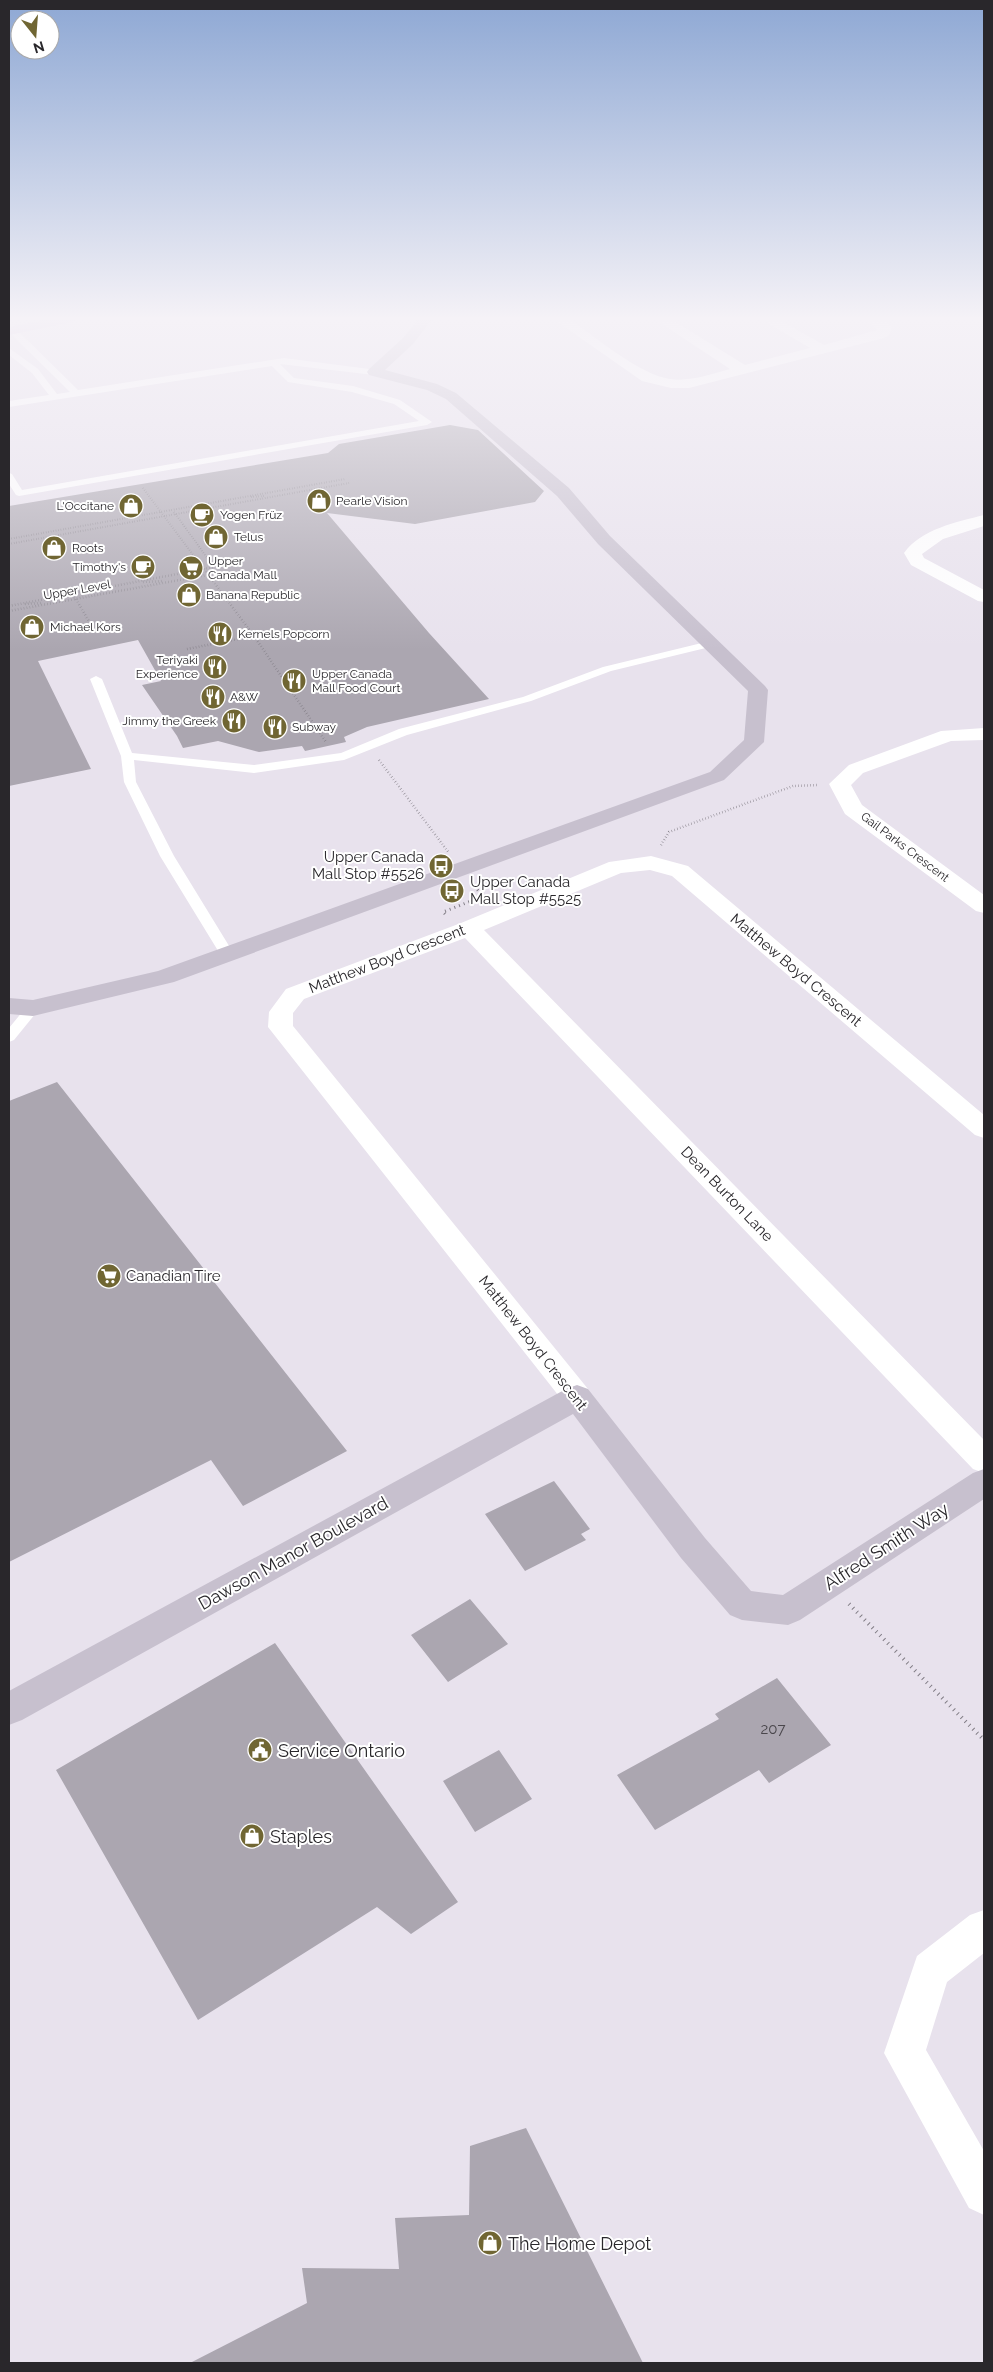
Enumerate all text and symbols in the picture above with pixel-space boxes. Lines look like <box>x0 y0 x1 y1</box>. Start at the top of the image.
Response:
north arrow <box>10 10 60 60</box>
text: N <box>31 38 46 57</box>
shop icon: Pearle Vision <box>306 488 332 514</box>
shop icon: L'Occitane <box>118 493 144 519</box>
place label: Pearle Vision <box>336 494 407 508</box>
place label: L'Occitane <box>56 499 114 513</box>
cafe icon: Yogen Früz <box>189 502 215 528</box>
place label: Yogen Früz <box>220 508 282 522</box>
shop icon: Telus <box>203 524 229 550</box>
place label: Telus <box>234 530 263 544</box>
shop icon: Roots <box>41 535 67 561</box>
place label: Roots <box>72 541 104 555</box>
cafe icon: Timothy's <box>130 554 156 580</box>
place label: Upper Canada Mall <box>208 554 278 582</box>
supermarket icon: Upper Canada Mall <box>178 555 204 581</box>
place label: Timothy's <box>73 560 126 574</box>
street label: Upper Level <box>42 577 112 603</box>
shop icon: Banana Republic <box>176 582 202 608</box>
place label: Banana Republic <box>206 588 300 602</box>
shop icon: Michael Kors <box>19 614 45 640</box>
place label: Michael Kors <box>50 620 121 634</box>
restaurant icon: Kernels Popcorn <box>207 621 233 647</box>
place label: Kernels Popcorn <box>238 627 330 641</box>
place label: Teriyaki Experience <box>136 653 198 681</box>
restaurant icon: Teriyaki Experience <box>202 654 228 680</box>
place label: Upper Canada Mall Food Court <box>312 667 400 695</box>
restaurant icon: Upper Canada Mall Food Court <box>281 668 307 694</box>
restaurant icon: A&W <box>200 684 226 710</box>
place label: A&W <box>230 690 258 704</box>
restaurant icon: Jimmy the Greek <box>221 708 247 734</box>
place label: Jimmy the Greek <box>122 714 217 728</box>
restaurant icon: Subway <box>262 714 288 740</box>
place label: Subway <box>292 720 337 734</box>
street label: Gail Parks Crescent <box>858 809 952 885</box>
place label: Upper Canada Mall Stop #5526 <box>312 848 424 883</box>
bus stop icon: Upper Canada Mall Stop #5526 <box>428 853 454 879</box>
place label: Upper Canada Mall Stop #5525 <box>470 873 581 908</box>
bus stop icon: Upper Canada Mall Stop #5525 <box>439 878 465 904</box>
street label: Matthew Boyd Crescent <box>727 910 865 1030</box>
street label: Matthew Boyd Crescent <box>306 921 468 997</box>
street label: Dean Burton Lane <box>677 1143 777 1245</box>
supermarket icon: Canadian Tire <box>96 1263 122 1289</box>
place label: Canadian Tire <box>126 1267 221 1285</box>
street label: Matthew Boyd Crescent <box>475 1272 591 1414</box>
street label: Dawson Manor Boulevard <box>195 1492 391 1614</box>
street label: Alfred Smith Way <box>820 1498 952 1594</box>
house number: 207 <box>761 1720 785 1738</box>
public building icon: Service Ontario <box>247 1737 273 1763</box>
place label: Service Ontario <box>278 1740 405 1761</box>
shop icon: Staples <box>239 1823 265 1849</box>
place label: Staples <box>270 1826 332 1847</box>
shop icon: The Home Depot <box>477 2230 503 2256</box>
place label: The Home Depot <box>508 2233 651 2254</box>

